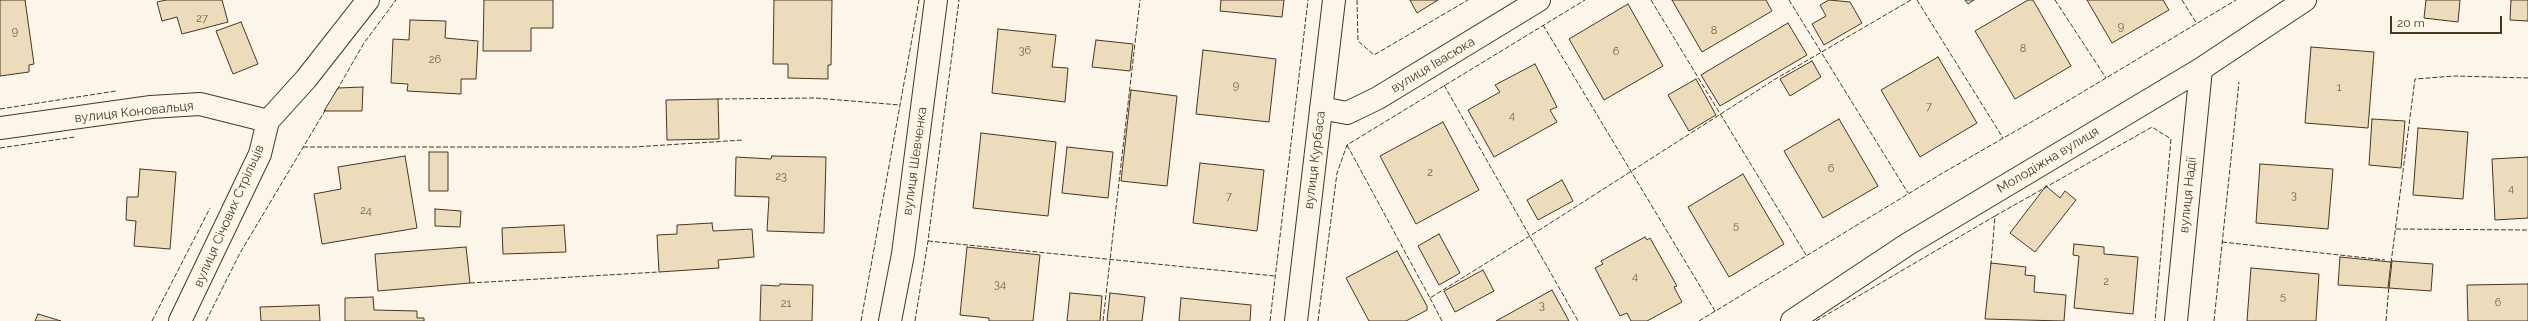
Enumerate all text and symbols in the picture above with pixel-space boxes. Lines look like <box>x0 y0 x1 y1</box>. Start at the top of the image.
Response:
scale bar <box>2392 8 2504 34</box>
house number: 27 <box>196 12 208 26</box>
text: 20 m <box>2397 16 2425 30</box>
house number: 9 <box>2118 20 2124 34</box>
house number: 8 <box>1711 24 1717 38</box>
house number: 9 <box>12 25 18 39</box>
street label: вулиця Івасюка <box>1388 34 1478 96</box>
house number: 8 <box>2020 42 2026 56</box>
house number: 36 <box>1019 44 1031 58</box>
house number: 6 <box>1613 45 1619 59</box>
house number: 26 <box>429 53 441 67</box>
house number: 9 <box>1233 79 1239 93</box>
house number: 1 <box>2337 81 2341 95</box>
street label: вулиця Коновальця <box>74 98 194 126</box>
house number: 7 <box>1926 100 1932 114</box>
street label: вулиця Шевченка <box>900 106 930 216</box>
house number: 4 <box>1509 109 1515 123</box>
street label: вулиця Курбаса <box>1301 110 1329 210</box>
street label: Молодіжна вулиця <box>1994 123 2102 197</box>
street label: вулиця Січових Стрільців <box>190 142 268 290</box>
street label: вулиця Надії <box>2176 156 2200 234</box>
house number: 6 <box>1828 162 1834 176</box>
house number: 2 <box>1427 166 1433 180</box>
house number: 23 <box>775 170 787 184</box>
house number: 4 <box>2508 182 2514 196</box>
house number: 3 <box>2291 189 2297 203</box>
house number: 7 <box>1226 190 1232 204</box>
house number: 24 <box>360 204 372 218</box>
house number: 5 <box>1733 219 1739 233</box>
house number: 4 <box>1632 270 1638 284</box>
house number: 2 <box>2103 275 2109 289</box>
house number: 34 <box>994 278 1006 292</box>
house number: 5 <box>2280 290 2286 304</box>
house number: 6 <box>2495 296 2501 310</box>
house number: 21 <box>781 297 791 311</box>
house number: 3 <box>1539 299 1545 313</box>

